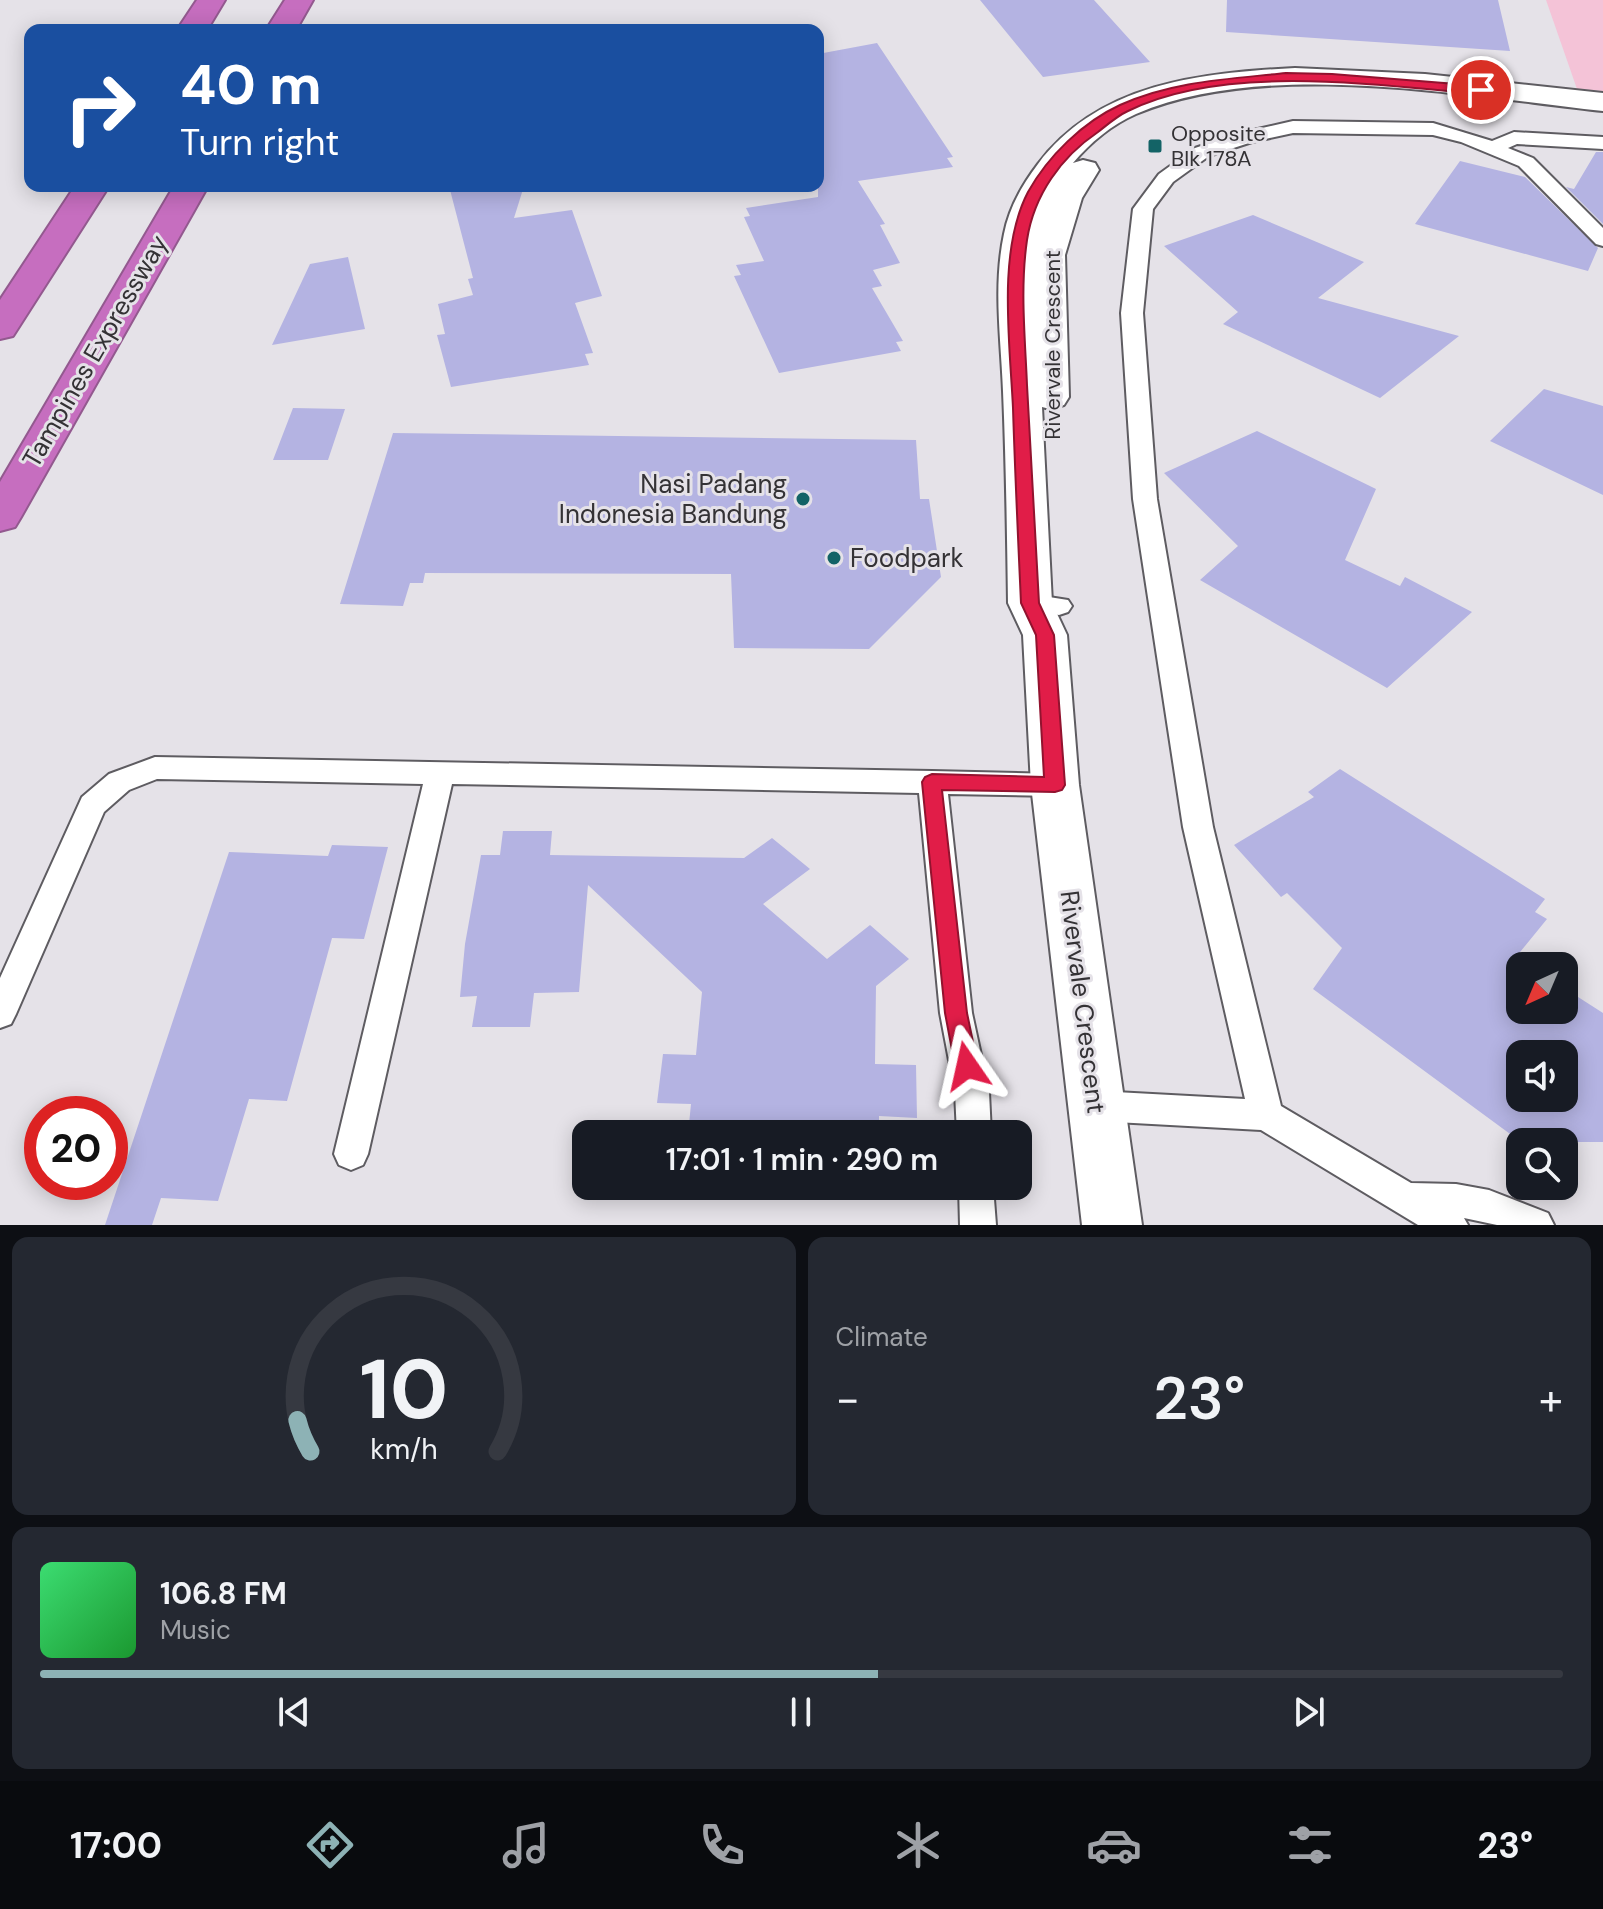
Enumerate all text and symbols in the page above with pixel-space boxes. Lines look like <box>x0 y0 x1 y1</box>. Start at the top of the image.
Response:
text: 40 m <box>180 48 322 121</box>
icon: right <box>48 56 152 160</box>
pin <box>1447 56 1515 124</box>
icon: arrive <box>1459 68 1503 112</box>
text: Turn right <box>180 119 339 166</box>
place label: Opposite Blk 178A <box>1171 119 1266 173</box>
marker: Opposite Blk 178A <box>1146 137 1164 155</box>
street label: Tampines Expressway <box>15 229 175 473</box>
street label: Rivervale Crescent <box>1038 250 1067 440</box>
place label: Nasi Padang Indonesia Bandung <box>559 467 787 531</box>
marker: Nasi Padang Indonesia Bandung <box>794 490 812 508</box>
place label: Foodpark <box>850 541 964 575</box>
marker: Foodpark <box>825 549 843 567</box>
street label: Rivervale Crescent <box>1052 889 1114 1115</box>
north arrow <box>1506 952 1578 1024</box>
map controls <box>1506 952 1578 1200</box>
position arrow <box>925 1024 1009 1108</box>
button: sound <box>1506 1040 1578 1112</box>
speed limit sign: 20 <box>24 1096 128 1200</box>
button: search <box>1506 1128 1578 1200</box>
text: 17:01 · 1 min · 290 m <box>666 1140 938 1179</box>
text: Climate <box>836 1320 928 1354</box>
text: 10 <box>359 1335 448 1444</box>
text: 23° <box>1153 1359 1245 1438</box>
text: − <box>836 1370 860 1428</box>
text: + <box>1539 1370 1563 1428</box>
text: km/h <box>370 1431 438 1468</box>
text: 106.8 FM <box>160 1574 287 1613</box>
text: Music <box>160 1613 231 1647</box>
icon: previous <box>272 1690 316 1734</box>
icon: pause <box>779 1690 823 1734</box>
icon: next <box>1287 1690 1331 1734</box>
icon: directions <box>302 1817 358 1873</box>
icon: music <box>498 1817 554 1873</box>
icon: phone <box>694 1817 750 1873</box>
icon: climate <box>890 1817 946 1873</box>
icon: car <box>1086 1817 1142 1873</box>
icon: filters <box>1282 1817 1338 1873</box>
text: 17:00 <box>70 1822 162 1869</box>
text: 23° <box>1477 1822 1533 1869</box>

